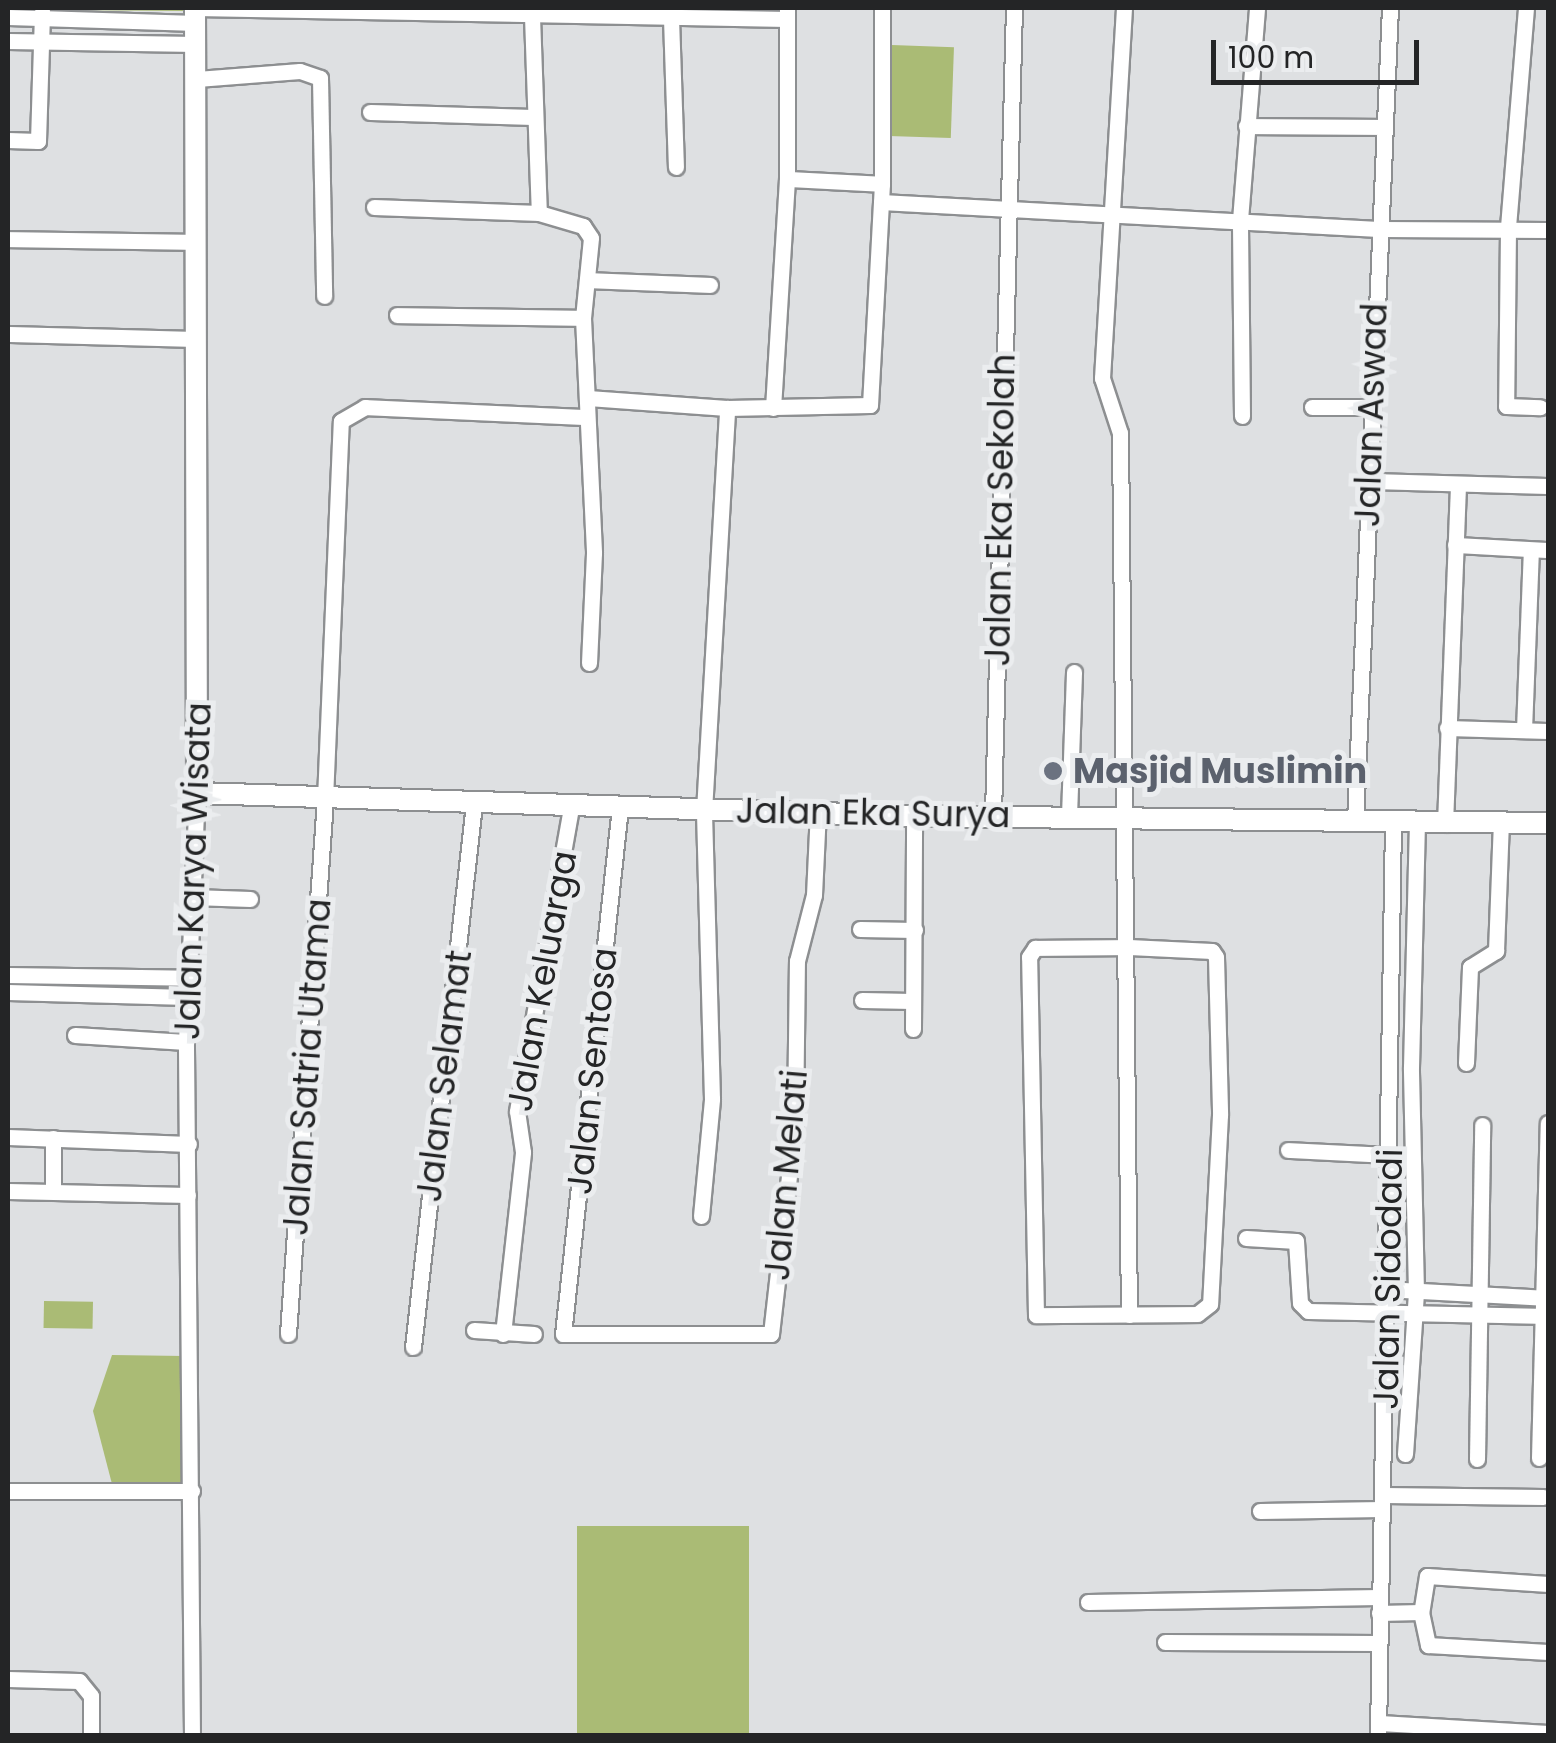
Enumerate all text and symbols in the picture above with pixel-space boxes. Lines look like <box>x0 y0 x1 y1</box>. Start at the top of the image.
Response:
scale bar <box>1216 20 1424 82</box>
text: 100 m <box>1228 36 1314 79</box>
street label: Jalan Aswad <box>1346 302 1396 528</box>
street label: Jalan Eka Sekolah <box>976 353 1024 667</box>
street label: Jalan Karya Wisata <box>166 702 220 1040</box>
place label: Masjid Muslimin <box>1073 750 1367 792</box>
marker: Masjid Muslimin <box>1042 760 1064 782</box>
street label: Jalan Eka Surya <box>735 790 1011 836</box>
street label: Jalan Keluarga <box>498 847 586 1115</box>
street label: Jalan Satria Utama <box>274 897 340 1237</box>
street label: Jalan Sentosa <box>558 946 626 1196</box>
street label: Jalan Selamat <box>408 948 480 1204</box>
street label: Jalan Melati <box>756 1068 816 1282</box>
street label: Jalan Sidodadi <box>1365 1148 1411 1410</box>

